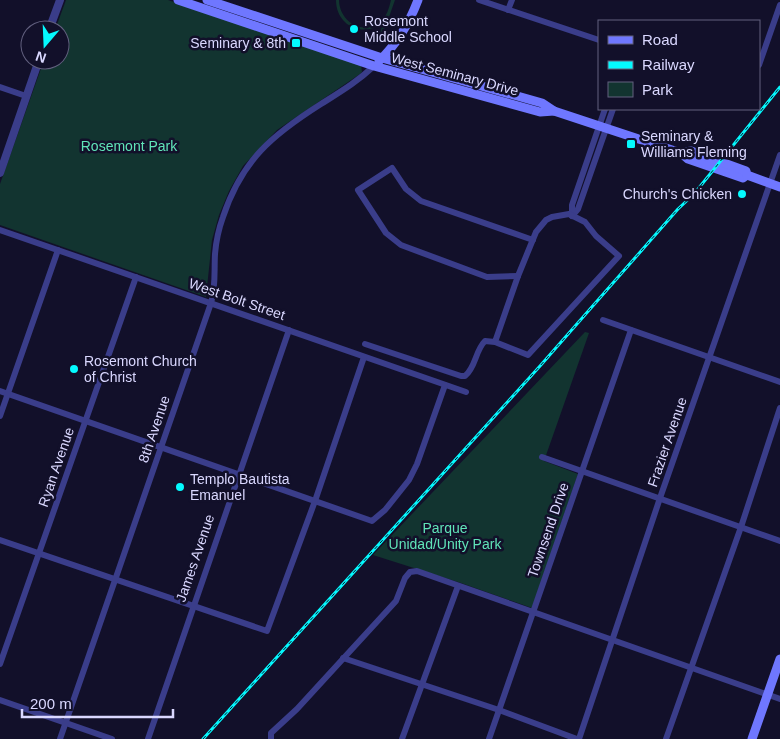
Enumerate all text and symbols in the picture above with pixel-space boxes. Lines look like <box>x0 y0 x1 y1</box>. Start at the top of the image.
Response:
place label: Rosemont Middle School <box>364 13 452 45</box>
north arrow <box>20 20 70 70</box>
legend <box>598 20 760 110</box>
marker: Rosemont Middle School <box>348 23 360 35</box>
text: Road <box>642 31 678 48</box>
place label: Seminary & 8th <box>190 35 286 51</box>
marker: Seminary & 8th <box>290 37 302 49</box>
text: N <box>33 48 48 67</box>
street label: West Seminary Drive <box>390 49 521 99</box>
text: Railway <box>642 56 695 73</box>
text: Park <box>642 81 673 98</box>
place label: Seminary & Williams Fleming <box>641 128 747 160</box>
park label: Rosemont Park <box>81 138 178 154</box>
marker: Seminary & Williams Fleming <box>625 138 637 150</box>
place label: Church's Chicken <box>623 186 732 202</box>
marker: Church's Chicken <box>736 188 748 200</box>
street label: West Bolt Street <box>187 275 287 323</box>
place label: Rosemont Church of Christ <box>84 353 197 385</box>
marker: Rosemont Church of Christ <box>68 363 80 375</box>
street label: 8th Avenue <box>135 393 173 465</box>
street label: Frazier Avenue <box>644 395 690 489</box>
street label: Ryan Avenue <box>35 425 77 509</box>
place label: Templo Bautista Emanuel <box>190 471 290 503</box>
street label: Townsend Drive <box>524 480 572 580</box>
marker: Templo Bautista Emanuel <box>174 481 186 493</box>
street label: James Avenue <box>173 512 218 604</box>
park label: Parque Unidad/Unity Park <box>389 520 502 552</box>
scale bar <box>22 686 174 718</box>
text: 200 m <box>30 695 72 712</box>

